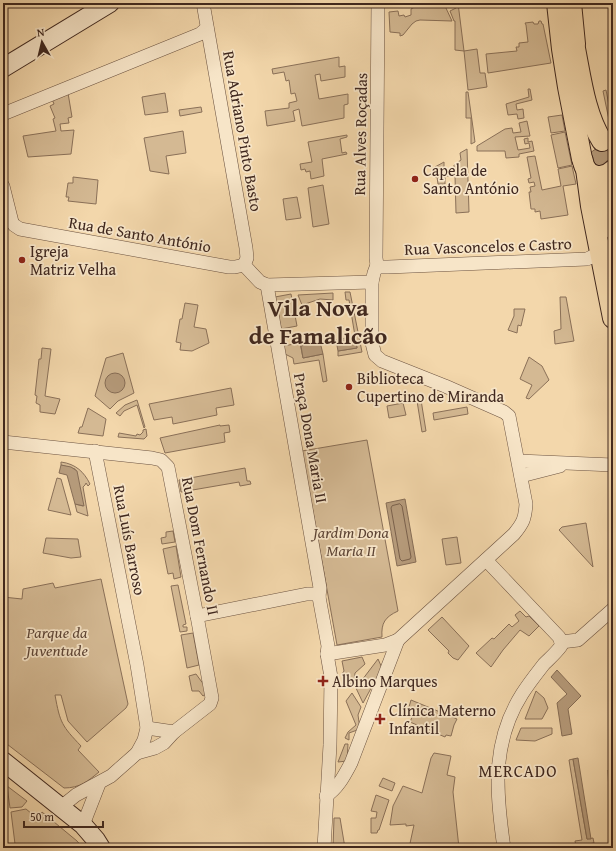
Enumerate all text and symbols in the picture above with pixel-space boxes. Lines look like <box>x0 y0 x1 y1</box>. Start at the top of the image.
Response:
north arrow <box>22 22 62 62</box>
text: N <box>36 24 46 41</box>
street label: Rua Adriano Pinto Basto <box>217 49 269 213</box>
street label: Rua Alves Roçadas <box>347 72 373 196</box>
place label: Capela de Santo António <box>423 158 519 200</box>
marker: Capela de Santo António <box>410 174 420 184</box>
street label: Rua de Santo António <box>67 210 213 258</box>
street label: Rua Vasconcelos e Castro <box>404 231 572 261</box>
place label: Igreja Matriz Velha <box>30 239 116 281</box>
marker: Igreja Matriz Velha <box>17 255 27 265</box>
district label: Vila Nova de Famalicão <box>249 290 387 353</box>
place label: Biblioteca Cupertino de Miranda <box>357 366 505 408</box>
street label: Praça Dona Maria II <box>288 371 334 505</box>
marker: Biblioteca Cupertino de Miranda <box>344 382 354 392</box>
street label: Rua Dom Fernando II <box>176 475 226 617</box>
street label: Rua Luís Barroso <box>108 483 152 597</box>
park label: Jardim Dona Maria II <box>310 520 390 562</box>
park label: Parque da Juventude <box>23 620 89 662</box>
place label: Albino Marques <box>332 669 438 693</box>
marker: Albino Marques <box>317 675 329 687</box>
place label: Clínica Materno Infantil <box>389 698 496 740</box>
marker: Clínica Materno Infantil <box>374 713 386 725</box>
district label: MERCADO <box>478 758 558 783</box>
scale bar <box>24 803 103 829</box>
text: 50 m <box>30 808 54 825</box>

